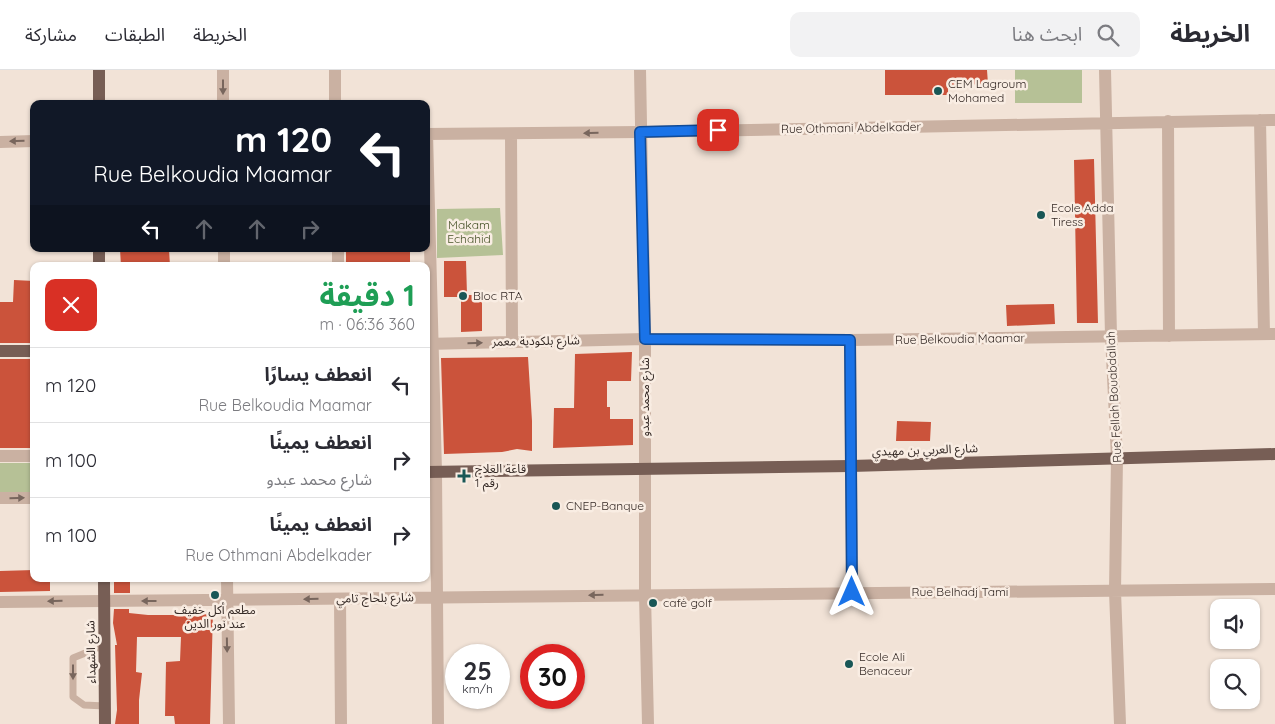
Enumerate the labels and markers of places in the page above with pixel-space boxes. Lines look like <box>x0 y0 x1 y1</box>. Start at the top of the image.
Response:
place label: CEM Lagroum Mohamed <box>948 76 1026 105</box>
marker: CEM Lagroum Mohamed <box>932 85 944 97</box>
pin <box>697 109 739 151</box>
place label: Ecole Adda Tiress <box>1051 200 1114 229</box>
marker: Ecole Adda Tiress <box>1035 209 1047 221</box>
place label: Bloc RTA <box>473 288 523 303</box>
marker: Bloc RTA <box>457 290 469 302</box>
place label: قاعة العلاج رقم 1 <box>475 461 526 492</box>
marker: قاعة العلاج رقم 1 <box>457 469 471 483</box>
place label: CNEP-Banque <box>566 498 644 513</box>
marker: CNEP-Banque <box>550 500 562 512</box>
marker: مطعم أكل خفيف عند نور الدين <box>209 589 221 601</box>
place label: cafė golf <box>663 595 713 610</box>
marker: cafė golf <box>647 597 659 609</box>
place label: مطعم أكل خفيف عند نور الدين <box>174 602 256 631</box>
place label: Ecole Ali Benaceur <box>859 649 913 678</box>
marker: Ecole Ali Benaceur <box>843 658 855 670</box>

